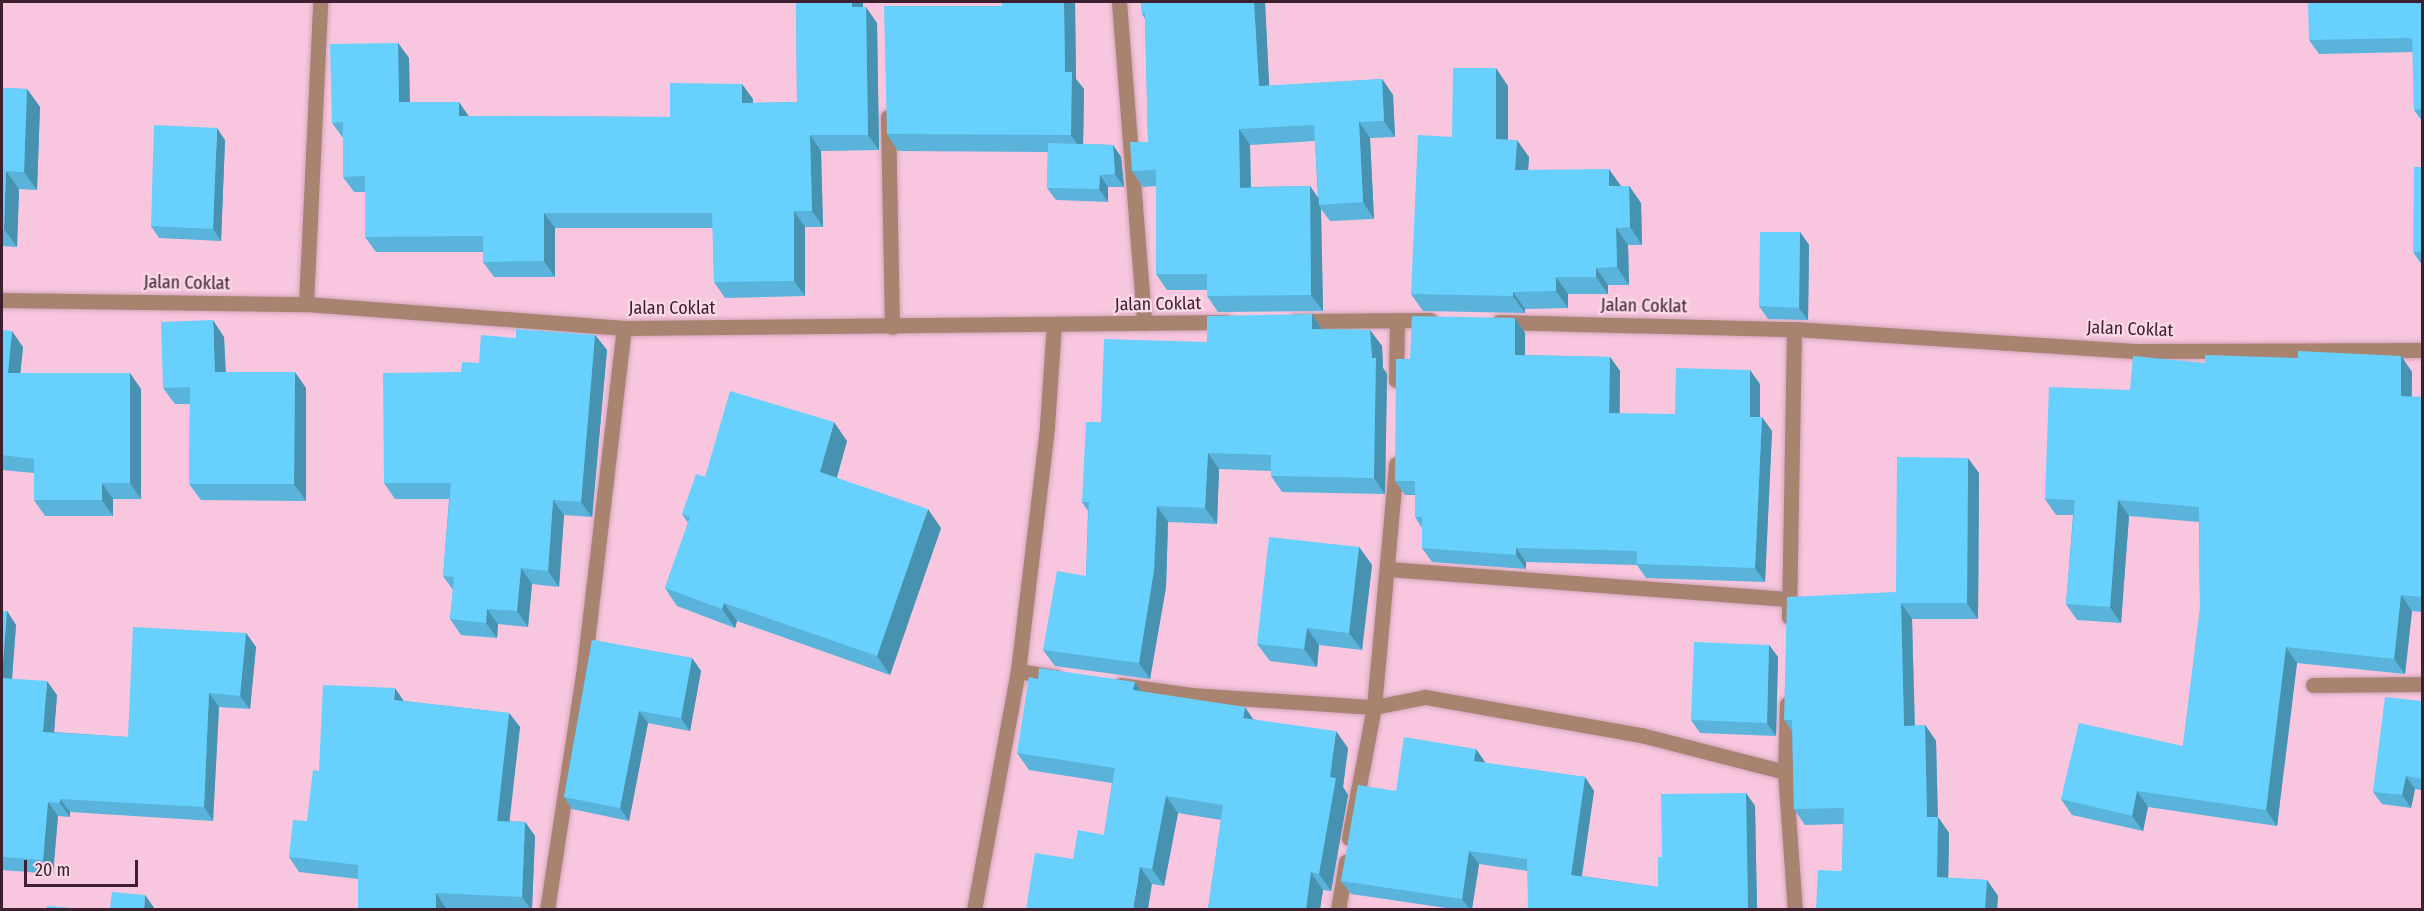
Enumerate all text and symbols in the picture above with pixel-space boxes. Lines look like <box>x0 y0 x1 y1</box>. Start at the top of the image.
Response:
street label: Jalan Coklat <box>143 271 231 295</box>
street label: Jalan Coklat <box>1114 292 1202 316</box>
street label: Jalan Coklat <box>1600 294 1688 318</box>
street label: Jalan Coklat <box>629 297 715 319</box>
street label: Jalan Coklat <box>2086 317 2174 341</box>
scale bar <box>27 848 141 886</box>
text: 20 m <box>35 859 70 881</box>

